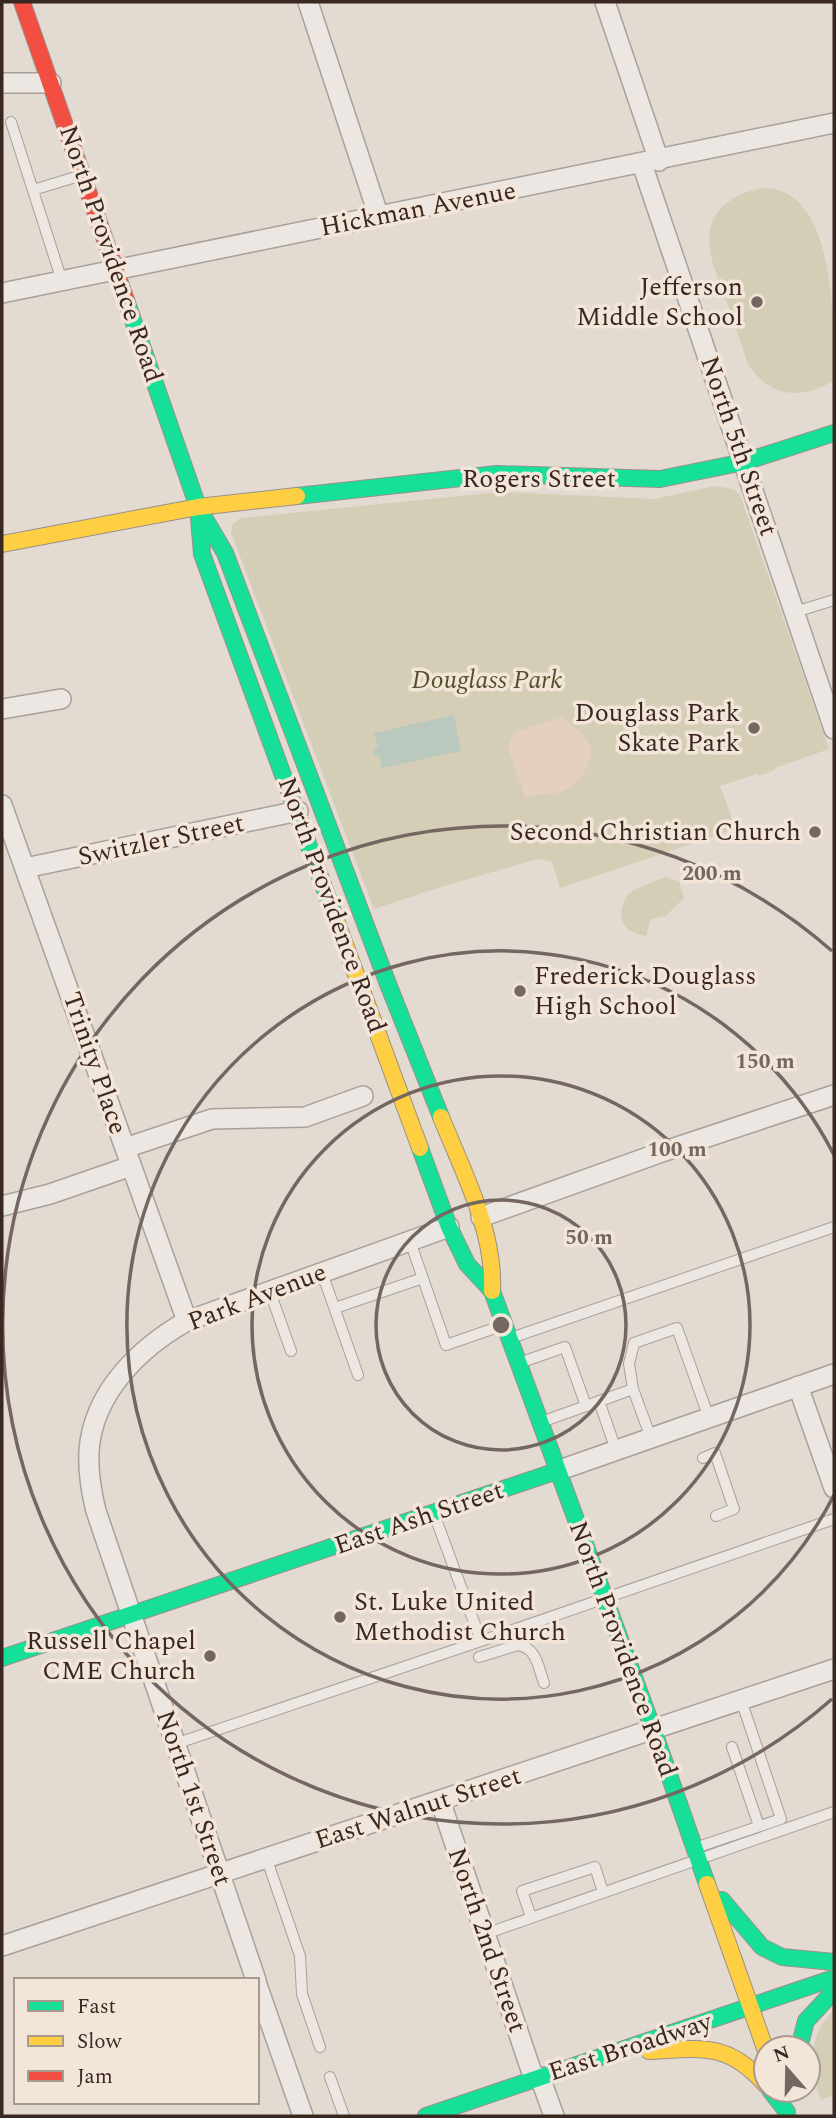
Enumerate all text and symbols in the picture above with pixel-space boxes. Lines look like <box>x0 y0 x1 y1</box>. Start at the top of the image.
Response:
street label: North Providence Road <box>48 120 174 388</box>
street label: Hickman Avenue <box>317 170 519 248</box>
place label: Jefferson Middle School <box>576 267 743 337</box>
marker: Jefferson Middle School <box>749 294 765 310</box>
street label: North 5th Street <box>689 351 789 541</box>
street label: Rogers Street <box>462 459 616 499</box>
park label: Douglass Park <box>412 660 562 700</box>
place label: Douglass Park Skate Park <box>575 693 740 763</box>
marker: Douglass Park Skate Park <box>746 720 762 736</box>
street label: North Providence Road <box>267 771 397 1039</box>
street label: Switzler Street <box>74 803 248 877</box>
place label: Second Christian Church <box>510 812 801 852</box>
marker: Second Christian Church <box>807 824 823 840</box>
text: 200 m <box>682 858 742 890</box>
place label: Frederick Douglass High School <box>534 956 756 1026</box>
marker: Frederick Douglass High School <box>512 983 528 999</box>
street label: Trinity Place <box>52 986 138 1140</box>
text: 150 m <box>735 1046 795 1078</box>
text: 100 m <box>647 1134 707 1166</box>
text: 50 m <box>565 1222 613 1254</box>
street label: Park Avenue <box>182 1252 332 1342</box>
centre of rings <box>489 1313 513 1337</box>
street label: East Ash Street <box>329 1470 509 1566</box>
street label: North Providence Road <box>558 1515 688 1783</box>
place label: St. Luke United Methodist Church <box>354 1582 566 1652</box>
marker: St. Luke United Methodist Church <box>332 1609 348 1625</box>
place label: Russell Chapel CME Church <box>26 1621 196 1691</box>
marker: Russell Chapel CME Church <box>202 1648 218 1664</box>
street label: North 1st Street <box>145 1705 243 1891</box>
street label: East Walnut Street <box>309 1756 527 1860</box>
street label: North 2nd Street <box>437 1842 537 2038</box>
legend <box>14 1978 259 2104</box>
text: Fast <box>77 1991 116 2023</box>
street label: East Broadway <box>543 2001 718 2092</box>
text: Slow <box>77 2026 123 2058</box>
north arrow <box>752 2034 822 2104</box>
text: N <box>769 2038 794 2071</box>
text: Jam <box>77 2061 113 2093</box>

